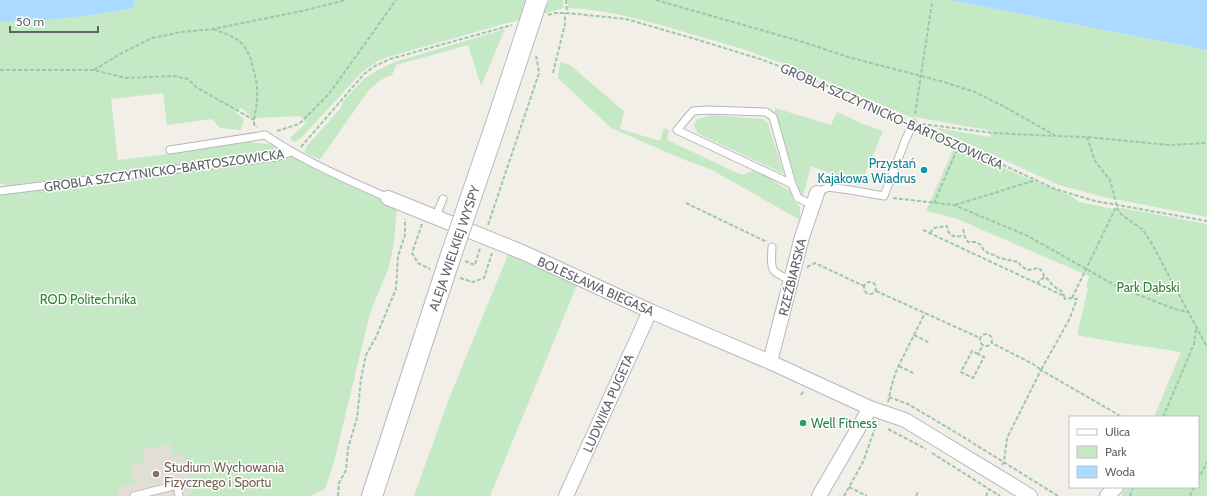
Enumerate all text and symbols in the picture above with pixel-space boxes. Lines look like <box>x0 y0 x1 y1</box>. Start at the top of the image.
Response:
scale bar <box>10 8 98 34</box>
text: 50 m <box>16 14 44 29</box>
street label: GROBLA SZCZYTNICKO-BARTOSZOWICKA <box>778 59 1006 173</box>
street label: GROBLA SZCZYTNICKO-BARTOSZOWICKA <box>43 145 285 195</box>
place label: Przystań Kajakowa Wiadrus <box>817 155 917 187</box>
marker: Przystań Kajakowa Wiadrus <box>919 165 929 175</box>
street label: ALEJA WIELKIEJ WYSPY <box>425 183 483 313</box>
street label: RZEŹBIARSKA <box>774 236 809 317</box>
street label: BOLESŁAWA BIEGASA <box>535 253 657 319</box>
park label: Park Dąbski <box>1116 279 1180 295</box>
park label: ROD Politechnika <box>40 291 137 307</box>
street label: LUDWIKA PUGETA <box>579 351 637 455</box>
place label: Well Fitness <box>811 415 878 431</box>
legend <box>1069 416 1199 488</box>
marker: Well Fitness <box>798 418 808 428</box>
text: Ulica <box>1105 424 1130 439</box>
text: Park <box>1105 444 1127 459</box>
place label: Studium Wychowania Fizycznego i Sportu <box>164 459 285 490</box>
text: Woda <box>1105 464 1135 479</box>
marker: Studium Wychowania Fizycznego i Sportu <box>151 469 161 479</box>

